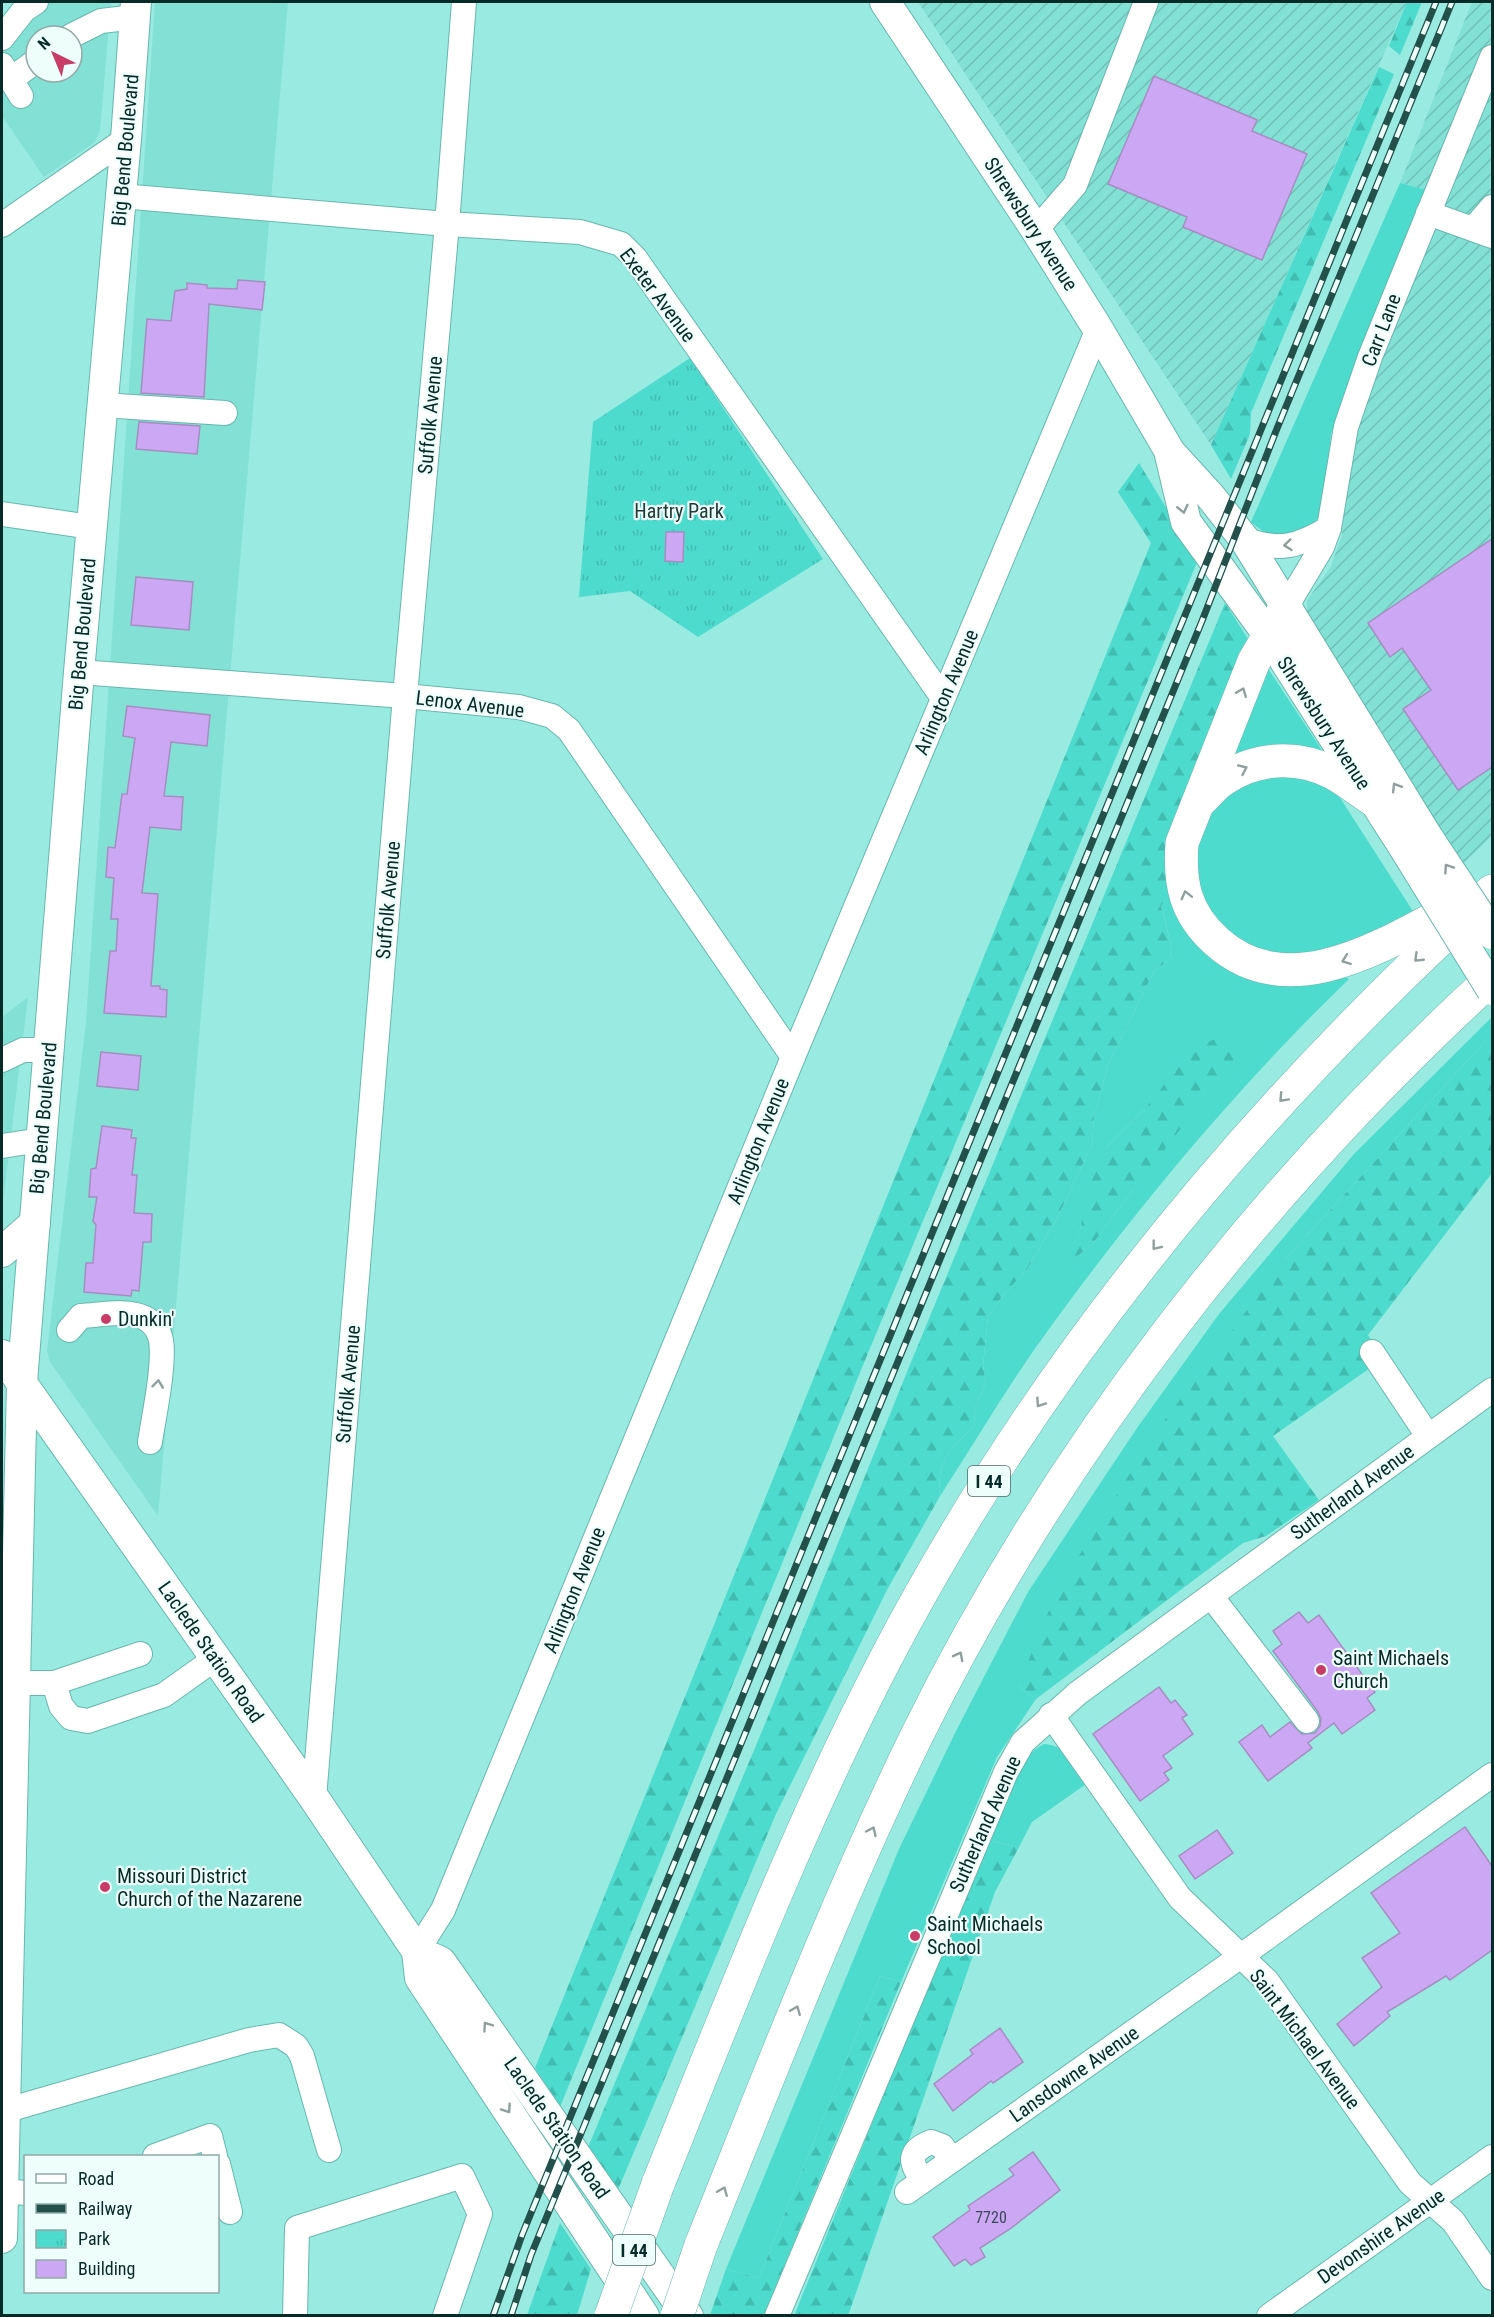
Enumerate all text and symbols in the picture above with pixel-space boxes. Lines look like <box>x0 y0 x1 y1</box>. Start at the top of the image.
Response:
north arrow <box>24 24 84 84</box>
text: N <box>34 33 54 54</box>
street label: Big Bend Boulevard <box>106 73 144 227</box>
street label: Shrewsbury Avenue <box>979 153 1083 295</box>
street label: Exeter Avenue <box>615 243 701 347</box>
street label: Carr Lane <box>1356 290 1406 370</box>
street label: Suffolk Avenue <box>413 355 447 475</box>
park label: Hartry Park <box>634 499 724 523</box>
one-way arrow <box>1175 504 1188 514</box>
one-way arrow <box>1284 538 1293 551</box>
street label: Big Bend Boulevard <box>63 557 101 711</box>
street label: Arlington Avenue <box>909 626 983 758</box>
street label: Shrewsbury Avenue <box>1272 652 1376 794</box>
street label: Lenox Avenue <box>414 685 526 723</box>
one-way arrow <box>1235 687 1247 698</box>
one-way arrow <box>1236 765 1247 777</box>
one-way arrow <box>1391 783 1403 793</box>
street label: Suffolk Avenue <box>371 840 405 960</box>
one-way arrow <box>1444 864 1455 875</box>
one-way arrow <box>1181 890 1194 900</box>
one-way arrow <box>1415 951 1426 962</box>
one-way arrow <box>1341 953 1352 966</box>
street label: Big Bend Boulevard <box>24 1041 62 1195</box>
street label: Arlington Avenue <box>722 1074 794 1208</box>
one-way arrow <box>1279 1092 1290 1102</box>
one-way arrow <box>1152 1240 1163 1251</box>
place label: Dunkin' <box>118 1307 175 1331</box>
marker: Dunkin' <box>99 1312 113 1326</box>
street label: Suffolk Avenue <box>331 1324 365 1444</box>
one-way arrow <box>151 1379 164 1389</box>
one-way arrow <box>1036 1396 1047 1407</box>
street label: Sutherland Avenue <box>1285 1439 1419 1545</box>
road number: I 44 <box>968 1466 1010 1496</box>
street label: Arlington Avenue <box>538 1523 610 1657</box>
street label: Laclede Station Road <box>153 1577 269 1727</box>
place label: Saint Michaels Church <box>1333 1646 1449 1693</box>
one-way arrow <box>952 1652 963 1662</box>
marker: Saint Michaels Church <box>1314 1663 1328 1677</box>
street label: Sutherland Avenue <box>944 1752 1026 1896</box>
one-way arrow <box>864 1826 876 1837</box>
place label: Missouri District Church of the Nazarene <box>117 1864 302 1911</box>
marker: Missouri District Church of the Nazarene <box>98 1880 112 1894</box>
place label: Saint Michaels School <box>927 1912 1043 1959</box>
marker: Saint Michaels School <box>908 1929 922 1943</box>
street label: Saint Michael Avenue <box>1245 1964 1365 2114</box>
one-way arrow <box>789 2006 801 2017</box>
street label: Lansdowne Avenue <box>1005 2021 1143 2127</box>
one-way arrow <box>483 2022 494 2033</box>
street label: Laclede Station Road <box>499 2053 615 2203</box>
one-way arrow <box>500 2102 511 2113</box>
legend <box>24 2155 219 2293</box>
text: Road <box>78 2168 114 2189</box>
street label: Devonshire Avenue <box>1313 2183 1449 2289</box>
one-way arrow <box>716 2186 728 2197</box>
text: Railway <box>78 2198 133 2219</box>
house number: 7720 <box>975 2208 1007 2227</box>
text: Park <box>78 2228 110 2249</box>
road number: I 44 <box>613 2235 655 2265</box>
text: Building <box>78 2258 135 2279</box>

